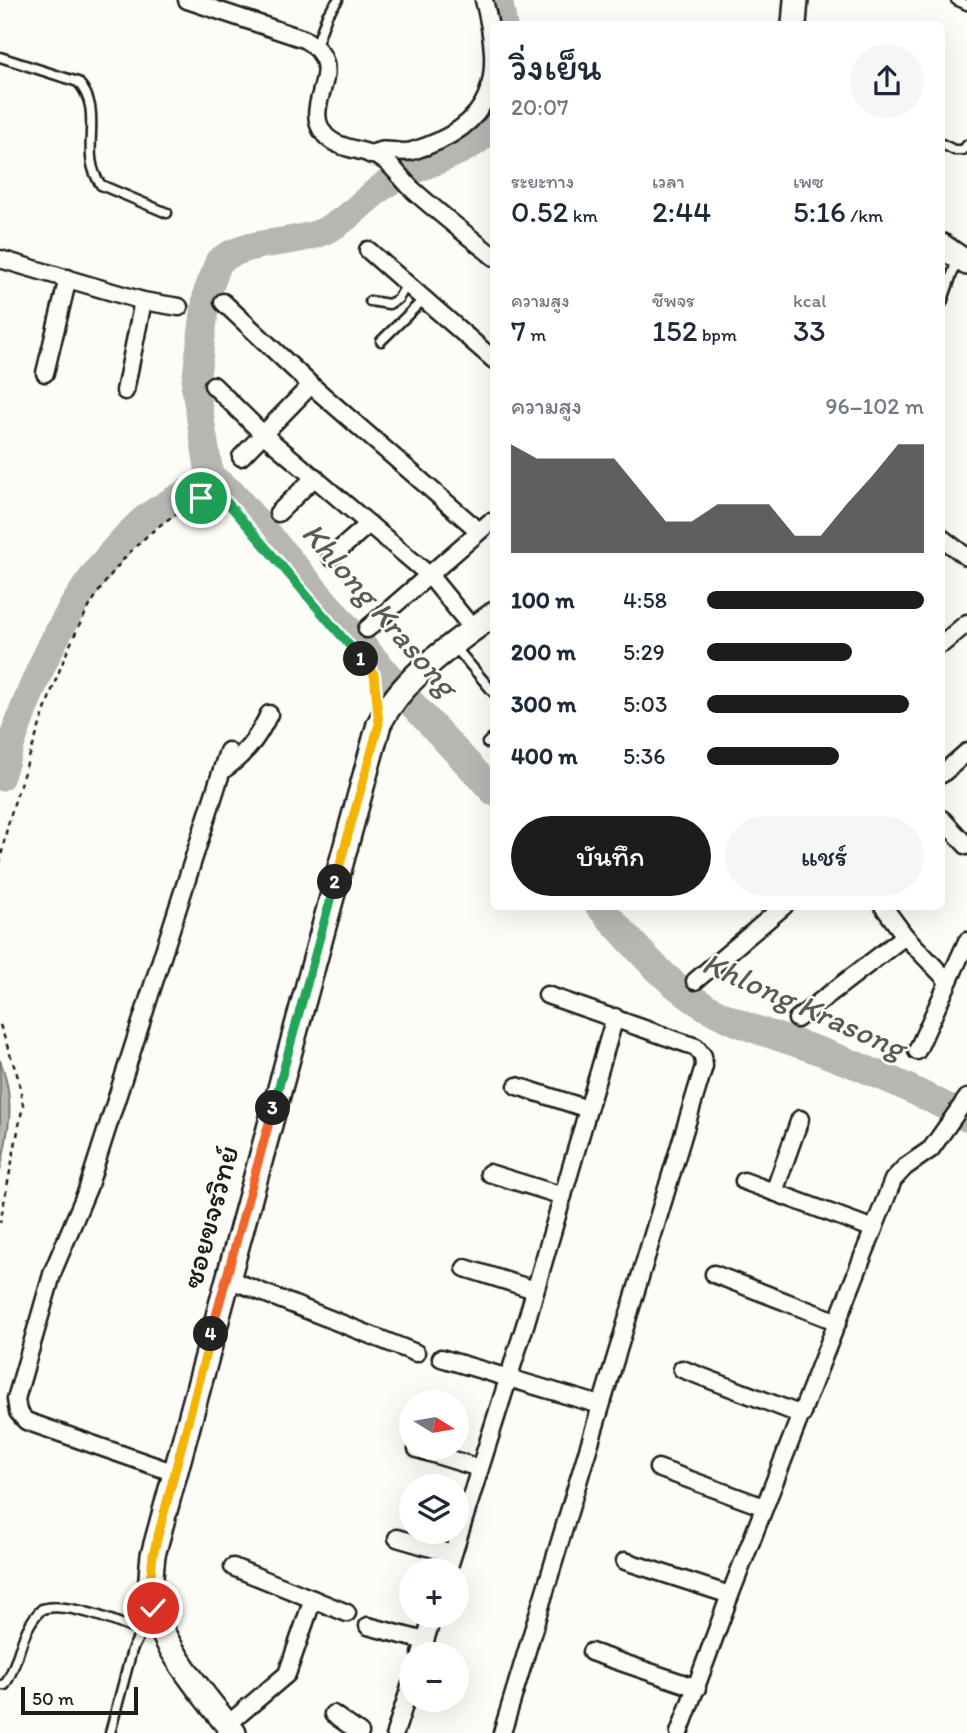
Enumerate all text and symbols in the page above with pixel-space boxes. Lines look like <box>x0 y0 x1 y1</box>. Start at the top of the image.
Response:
text: วิ่งเย็น <box>511 44 602 90</box>
button: share <box>850 44 924 118</box>
text: 20:07 <box>511 93 568 121</box>
text: ระยะทาง <box>511 170 574 193</box>
text: เวลา <box>652 170 685 193</box>
text: เพซ <box>793 170 824 193</box>
text: 0.52 <box>511 193 568 230</box>
text: 2:44 <box>652 193 711 230</box>
text: 5:16 <box>793 193 846 230</box>
text: km <box>568 204 598 227</box>
text: /km <box>846 204 883 227</box>
text: ความสูง <box>511 289 569 312</box>
text: ชีพจร <box>652 289 695 312</box>
text: kcal <box>793 289 827 312</box>
text: 7 <box>511 312 526 349</box>
text: 152 <box>652 312 697 349</box>
text: 33 <box>793 312 826 349</box>
text: m <box>526 323 546 346</box>
text: bpm <box>697 323 737 346</box>
text: ความสูง <box>511 392 582 420</box>
text: 96–102 m <box>826 392 924 420</box>
pin <box>171 468 231 528</box>
icon: arrive <box>182 479 220 517</box>
water label: Khlong Krasong <box>294 514 468 707</box>
text: 100 m <box>511 586 575 614</box>
text: 4:58 <box>623 586 667 614</box>
text: 200 m <box>511 638 576 666</box>
text: 5:29 <box>623 638 665 666</box>
pin: 1 <box>344 642 378 676</box>
text: 1 <box>356 647 365 670</box>
text: 300 m <box>511 690 576 718</box>
text: 5:03 <box>623 690 667 718</box>
text: 400 m <box>511 742 578 770</box>
text: 5:36 <box>623 742 665 770</box>
button: บันทึก <box>511 816 711 896</box>
button: แชร์ <box>725 816 924 896</box>
pin: 2 <box>318 864 352 900</box>
text: 2 <box>330 870 340 893</box>
water label: Khlong Krasong <box>697 943 915 1068</box>
pin: 3 <box>256 1090 290 1126</box>
text: 3 <box>267 1096 278 1119</box>
street label: ซอยขจรวิทย์ <box>173 1142 246 1292</box>
pin: 4 <box>194 1316 228 1352</box>
text: 4 <box>205 1322 216 1345</box>
north arrow <box>399 1390 469 1460</box>
map controls <box>399 1390 469 1712</box>
button: layers <box>399 1474 469 1544</box>
button: + <box>399 1558 469 1628</box>
pin <box>123 1578 183 1638</box>
icon: check <box>134 1589 172 1627</box>
button: − <box>399 1642 469 1712</box>
scale bar <box>21 1684 138 1716</box>
text: 50 m <box>32 1687 74 1710</box>

